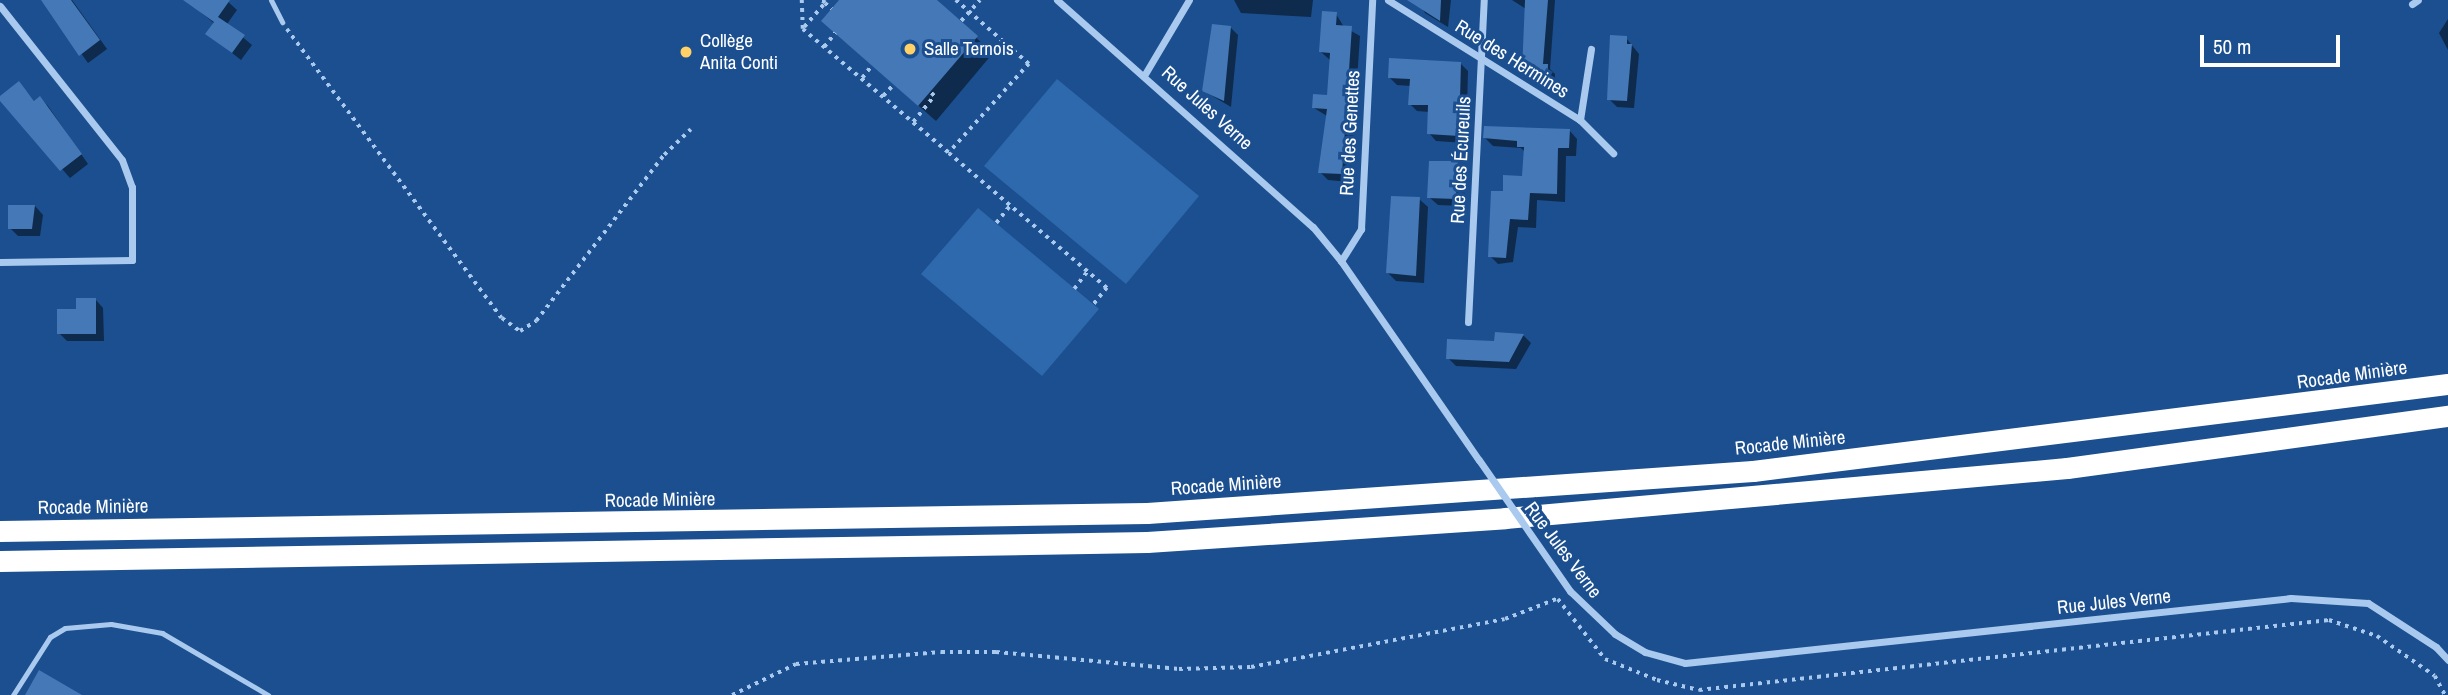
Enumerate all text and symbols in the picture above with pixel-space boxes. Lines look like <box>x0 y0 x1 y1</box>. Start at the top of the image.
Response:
street label: Rue des Hermines <box>1451 15 1573 103</box>
scale bar <box>2203 21 2343 65</box>
place label: Collège Anita Conti <box>700 30 778 74</box>
text: 50 m <box>2213 32 2251 61</box>
place label: Salle Ternois <box>924 38 1014 60</box>
marker: Salle Ternois <box>902 41 918 57</box>
marker: Collège Anita Conti <box>678 44 694 60</box>
street label: Rue Jules Verne <box>1157 61 1257 155</box>
street label: Rue des Genettes <box>1335 70 1365 196</box>
street label: Rue des Écureuils <box>1446 96 1476 224</box>
street label: Rocade Minière <box>2296 356 2408 394</box>
street label: Rocade Minière <box>1734 426 1846 460</box>
street label: Rocade Minière <box>1170 470 1282 500</box>
street label: Rocade Minière <box>604 488 716 512</box>
street label: Rocade Minière <box>37 495 149 519</box>
street label: Rue Jules Verne <box>1519 497 1607 603</box>
street label: Rue Jules Verne <box>2056 585 2172 619</box>

